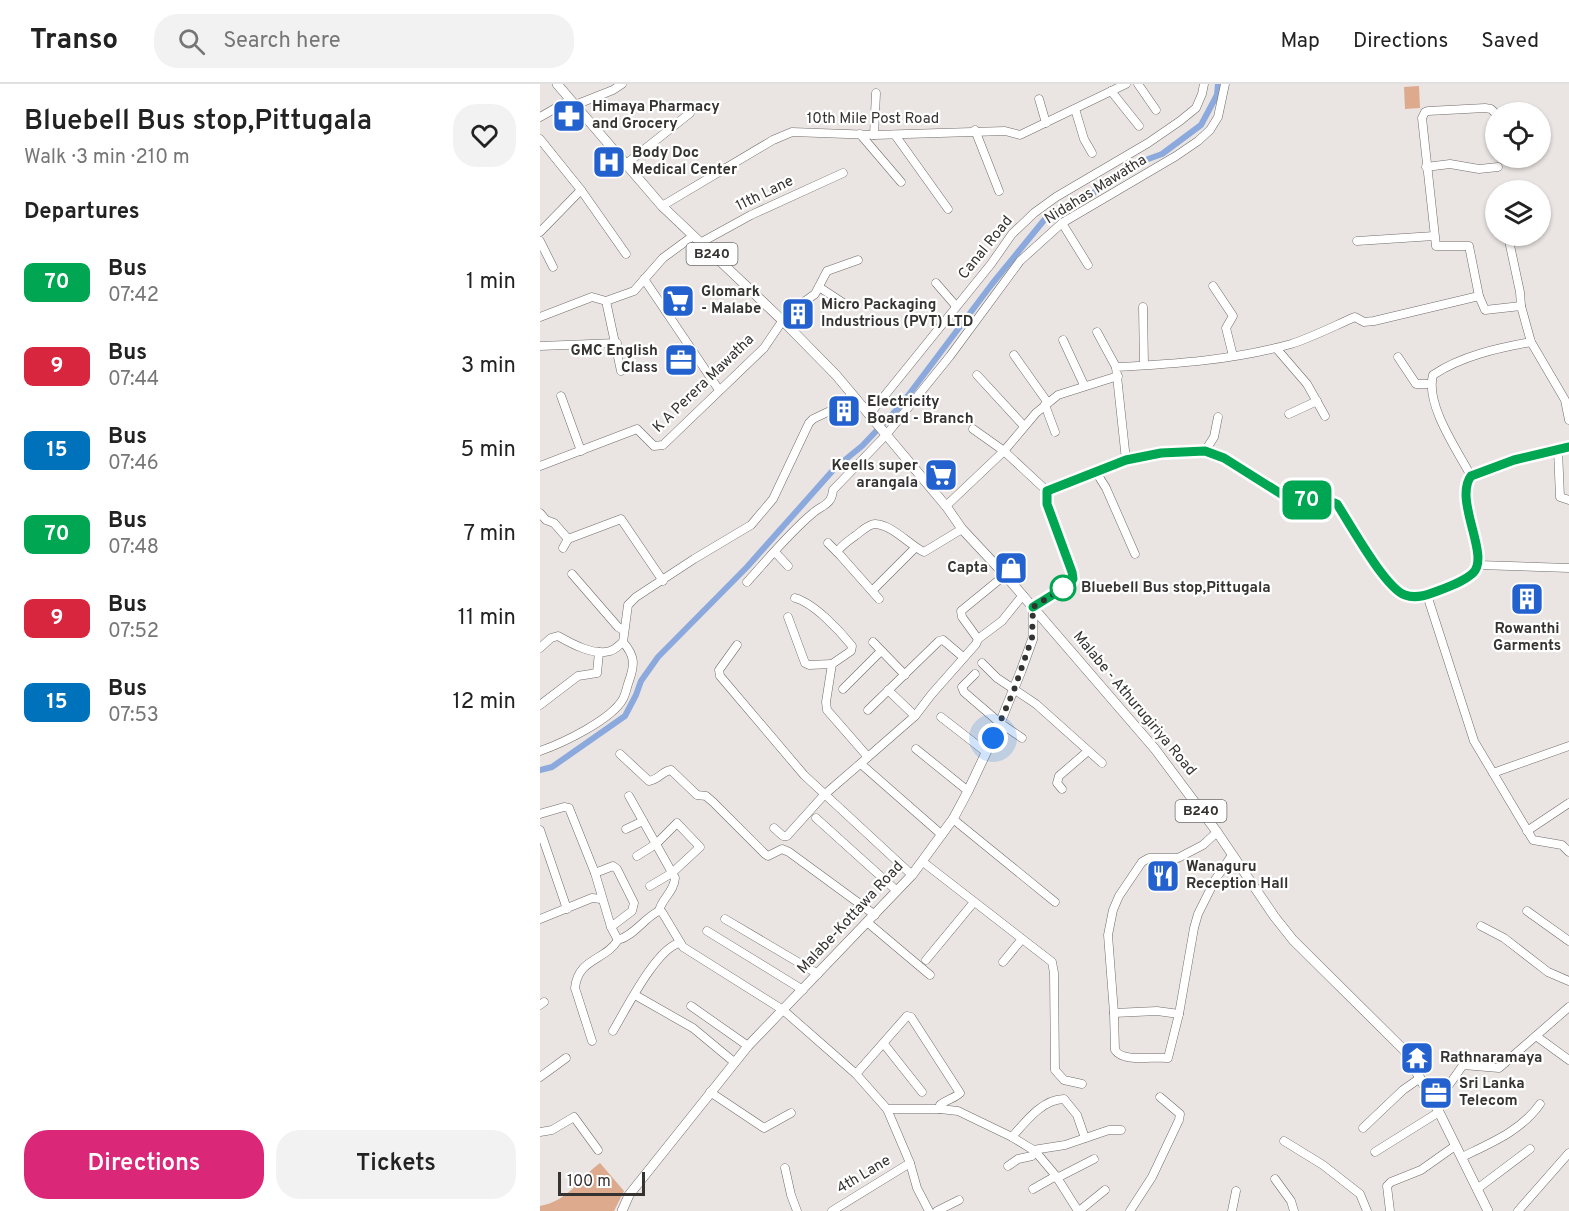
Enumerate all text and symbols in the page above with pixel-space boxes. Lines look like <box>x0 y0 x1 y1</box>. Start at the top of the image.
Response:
search box <box>154 14 574 68</box>
text: Transo <box>30 23 118 59</box>
icon: search <box>175 25 208 58</box>
text: Search here <box>223 28 341 55</box>
text: Map <box>1280 28 1320 55</box>
text: Directions <box>1353 28 1448 55</box>
text: Saved <box>1481 28 1539 55</box>
pharmacy icon: Himaya Pharmacy and Grocery <box>551 98 587 134</box>
place label: Himaya Pharmacy and Grocery <box>592 98 720 134</box>
map controls <box>1485 102 1551 246</box>
button: locate <box>1485 102 1551 168</box>
text: Bluebell Bus stop,Pittugala <box>24 104 372 140</box>
button: heart <box>453 104 516 167</box>
street label: 10th Mile Post Road <box>807 110 939 129</box>
hospital icon: Body Doc Medical Center <box>591 144 627 180</box>
place label: Body Doc Medical Center <box>632 144 738 180</box>
text: Walk · 3 min · 210 m <box>24 145 190 171</box>
street label: Nidahas Mawatha <box>1041 151 1151 229</box>
street label: 11th Lane <box>733 172 797 216</box>
button: layers <box>1485 180 1551 246</box>
text: Departures <box>24 199 140 226</box>
street label: Canal Road <box>955 212 1017 284</box>
road number: B240 <box>686 243 738 265</box>
text: Bus <box>108 256 147 283</box>
text: 70 <box>44 269 70 296</box>
text: 1 min <box>466 269 516 296</box>
text: 07:42 <box>108 283 159 309</box>
supermarket icon: Glomark - Malabe <box>660 283 696 319</box>
place label: Glomark - Malabe <box>701 283 761 319</box>
building icon: Micro Packaging Industrious (PVT) LTD <box>780 296 816 332</box>
place label: Micro Packaging Industrious (PVT) LTD <box>821 296 973 332</box>
street label: K A Perera Mawatha <box>649 331 759 437</box>
text: Bus <box>108 340 147 367</box>
place label: GMC English Class <box>571 342 658 378</box>
office icon: GMC English Class <box>663 342 699 378</box>
text: 9 <box>51 353 63 380</box>
text: 3 min <box>461 353 516 380</box>
text: 07:44 <box>108 367 159 393</box>
building icon: Electricity Board - Branch <box>826 393 862 429</box>
place label: Electricity Board - Branch <box>867 393 974 429</box>
text: Bus <box>108 424 147 451</box>
text: 15 <box>46 437 68 464</box>
text: 5 min <box>461 437 516 464</box>
text: 07:46 <box>108 451 159 477</box>
place label: Keells super arangala <box>832 457 919 493</box>
supermarket icon: Keells super arangala <box>923 457 959 493</box>
line badge: 70 <box>1280 480 1334 520</box>
text: 70 <box>1294 487 1320 514</box>
text: Bus <box>108 508 147 535</box>
text: 70 <box>44 521 70 548</box>
text: 7 min <box>464 521 516 548</box>
text: 07:48 <box>108 535 159 561</box>
shop icon: Capta <box>993 550 1029 586</box>
place label: Capta <box>947 559 988 578</box>
marker: Bluebell Bus stop,Pittugala <box>1050 575 1076 601</box>
place label: Bluebell Bus stop,Pittugala <box>1081 579 1271 598</box>
building icon: Rowanthi Garments <box>1509 581 1545 617</box>
text: Bus <box>108 592 147 619</box>
text: 9 <box>51 605 63 632</box>
text: 11 min <box>458 605 516 632</box>
text: 07:52 <box>108 619 159 645</box>
place label: Rowanthi Garments <box>1493 620 1561 656</box>
street label: Malabe - Athurugiriya Road <box>1068 628 1200 780</box>
text: Bus <box>108 676 147 703</box>
text: 15 <box>46 689 68 716</box>
text: 12 min <box>453 689 516 716</box>
text: 07:53 <box>108 703 159 729</box>
your location <box>978 723 1008 753</box>
road number: B240 <box>1176 800 1226 822</box>
street label: Malabe-Kottawa Road <box>794 858 908 978</box>
restaurant icon: Wanaguru Reception Hall <box>1145 858 1181 894</box>
place label: Wanaguru Reception Hall <box>1186 858 1288 894</box>
temple icon: Rathnaramaya <box>1399 1040 1435 1076</box>
place label: Rathnaramaya <box>1440 1049 1542 1068</box>
office icon: Sri Lanka Telecom <box>1418 1075 1454 1111</box>
place label: Sri Lanka Telecom <box>1459 1075 1525 1111</box>
button: Directions <box>24 1130 264 1199</box>
button: Tickets <box>276 1130 516 1199</box>
street label: 4th Lane <box>833 1151 895 1199</box>
scale bar <box>558 1169 645 1196</box>
text: 100 m <box>567 1172 611 1192</box>

